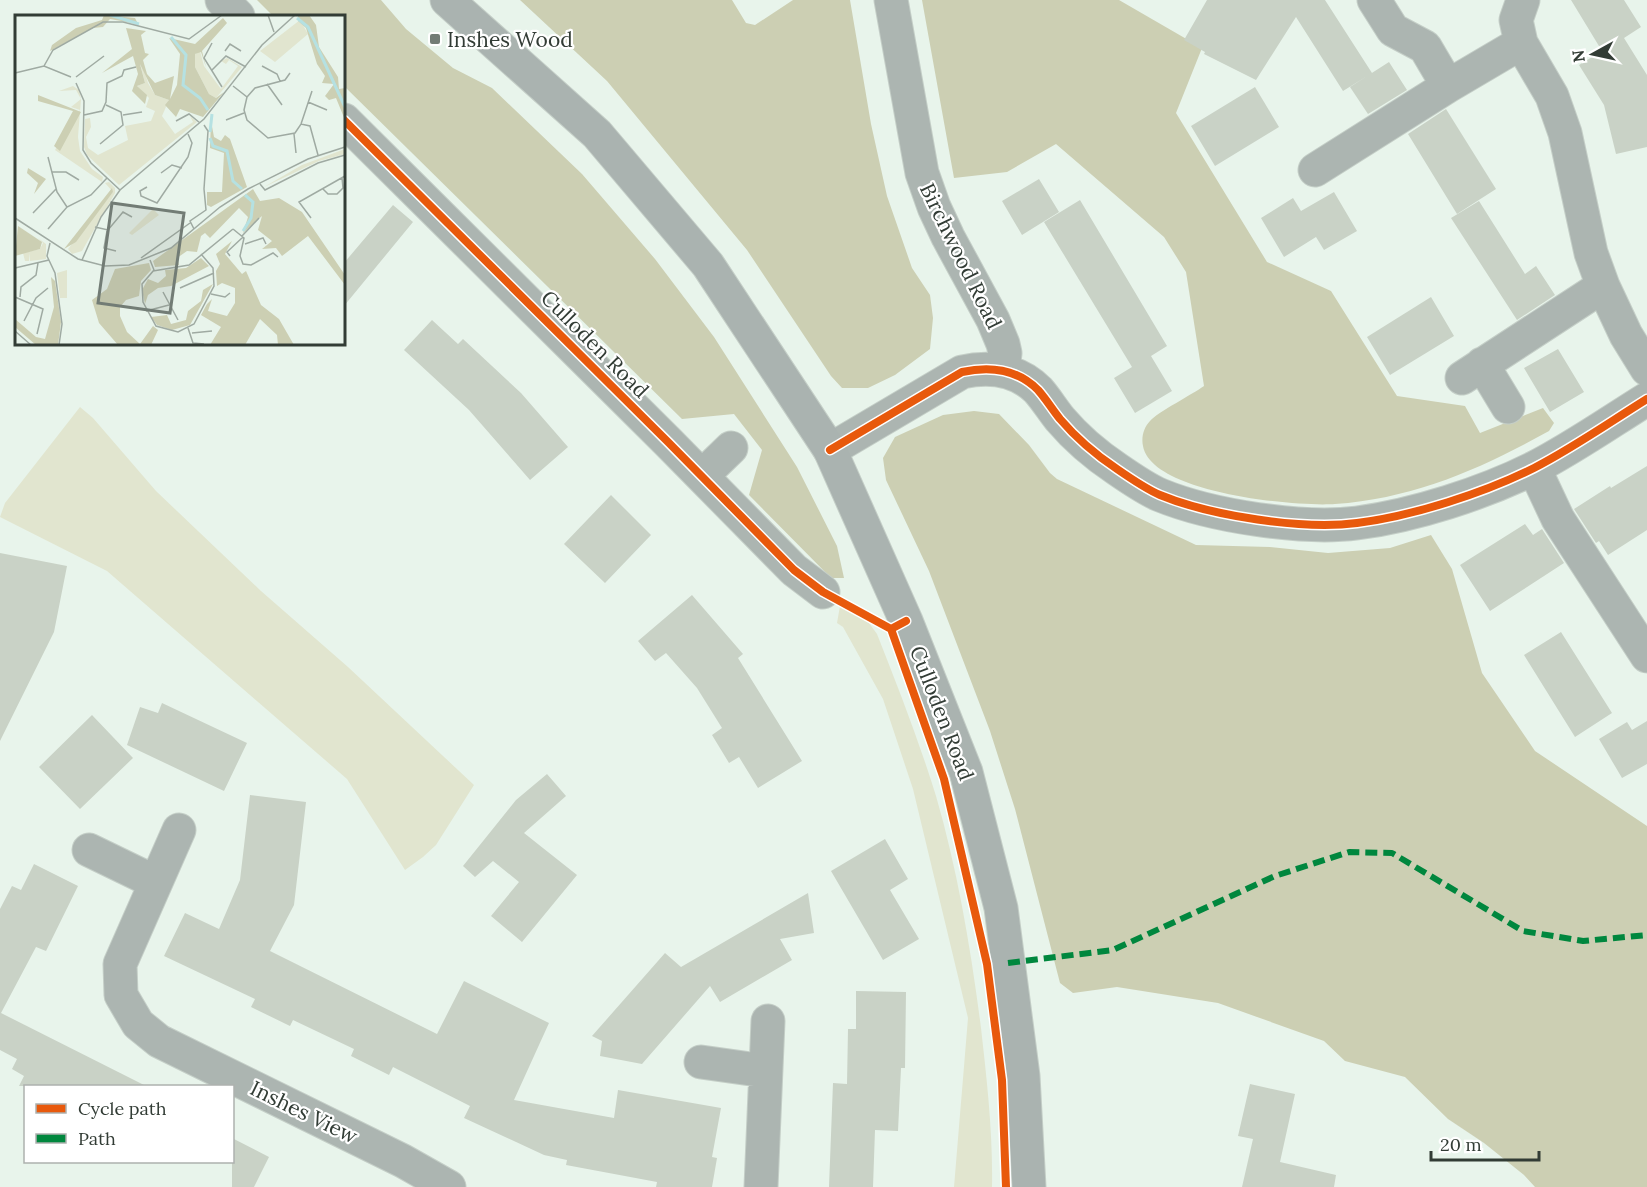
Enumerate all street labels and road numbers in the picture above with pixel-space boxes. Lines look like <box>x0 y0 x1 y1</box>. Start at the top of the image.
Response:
street label: Birchwood Road <box>914 178 1008 334</box>
street label: Culloden Road <box>535 284 655 404</box>
street label: Culloden Road <box>904 642 980 784</box>
street label: Inshes View <box>246 1074 362 1150</box>

